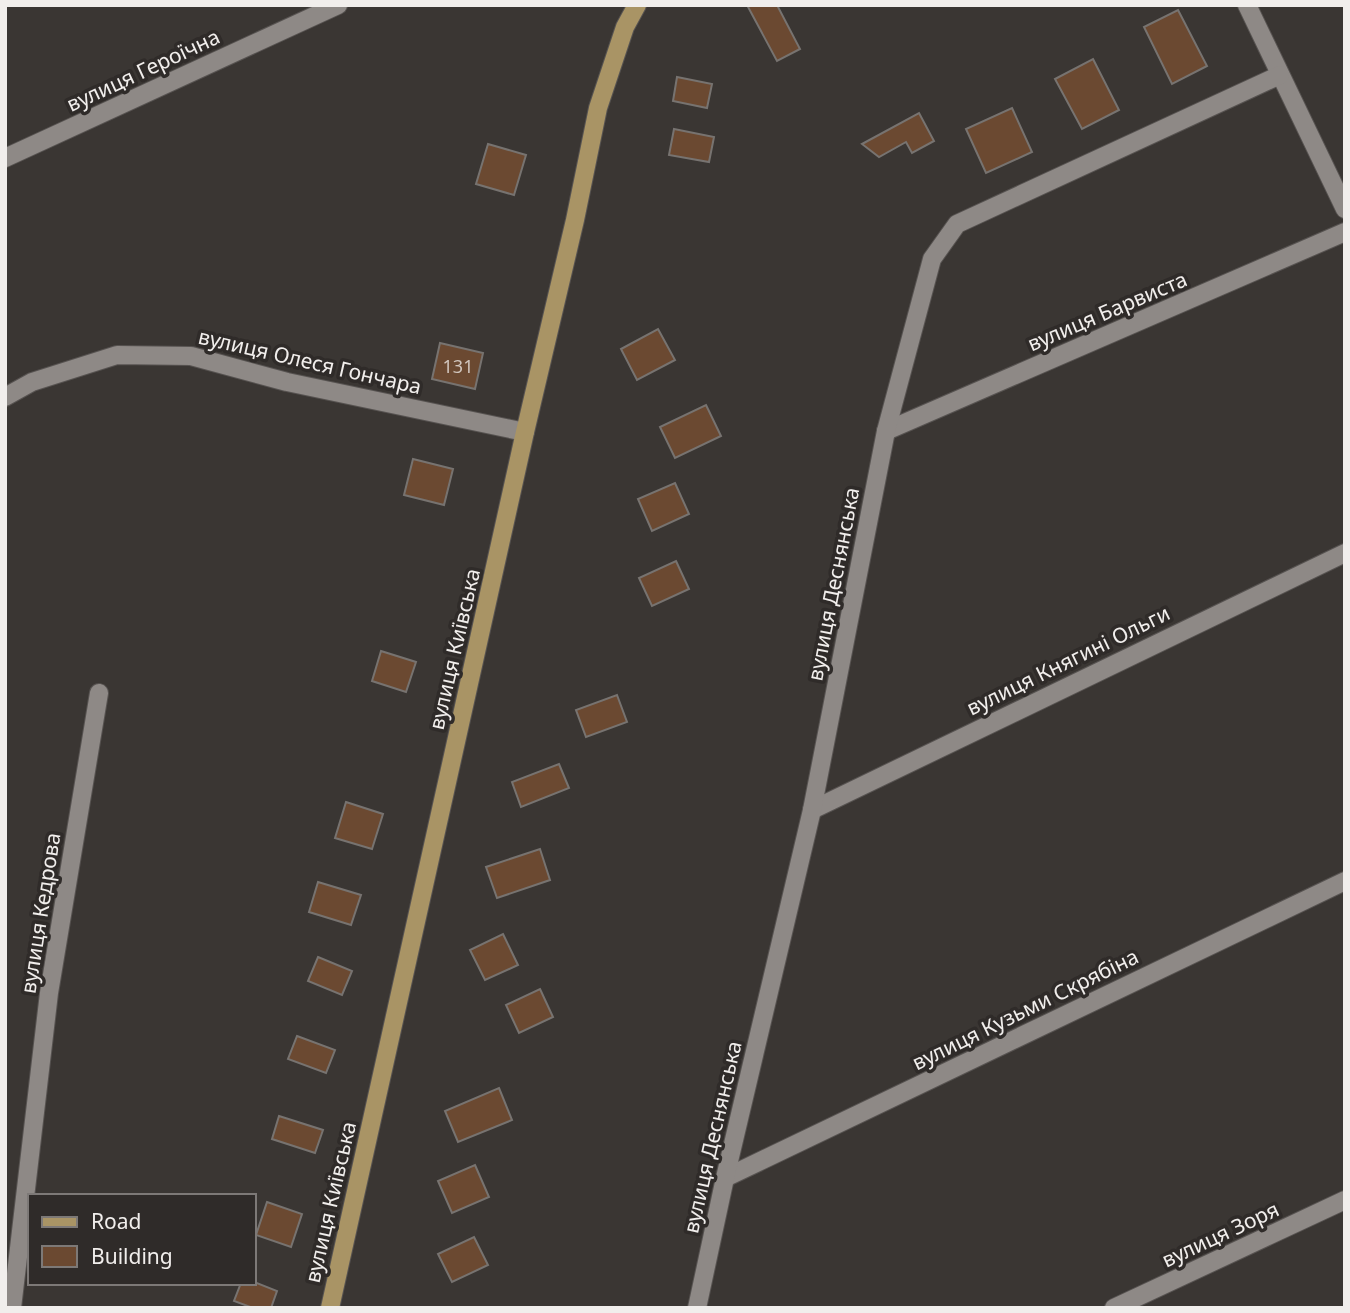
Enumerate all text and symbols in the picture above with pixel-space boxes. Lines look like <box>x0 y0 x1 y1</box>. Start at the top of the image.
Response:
street label: вулиця Героїчна <box>62 22 224 118</box>
street label: вулиця Барвиста <box>1023 265 1191 357</box>
street label: вулиця Олеся Гончара <box>196 322 424 400</box>
house number: 131 <box>443 354 473 378</box>
street label: вулиця Деснянська <box>801 485 865 683</box>
street label: вулиця Київська <box>422 566 486 732</box>
street label: вулиця Княгині Ольги <box>962 599 1174 721</box>
street label: вулиця Кедрова <box>13 830 67 996</box>
street label: вулиця Кузьми Скрябіна <box>907 942 1143 1076</box>
street label: вулиця Деснянська <box>676 1038 748 1236</box>
street label: вулиця Київська <box>298 1119 362 1285</box>
legend <box>28 1194 256 1285</box>
street label: вулиця Зоря <box>1157 1195 1283 1273</box>
text: Road <box>91 1207 141 1235</box>
text: Building <box>91 1242 173 1270</box>

